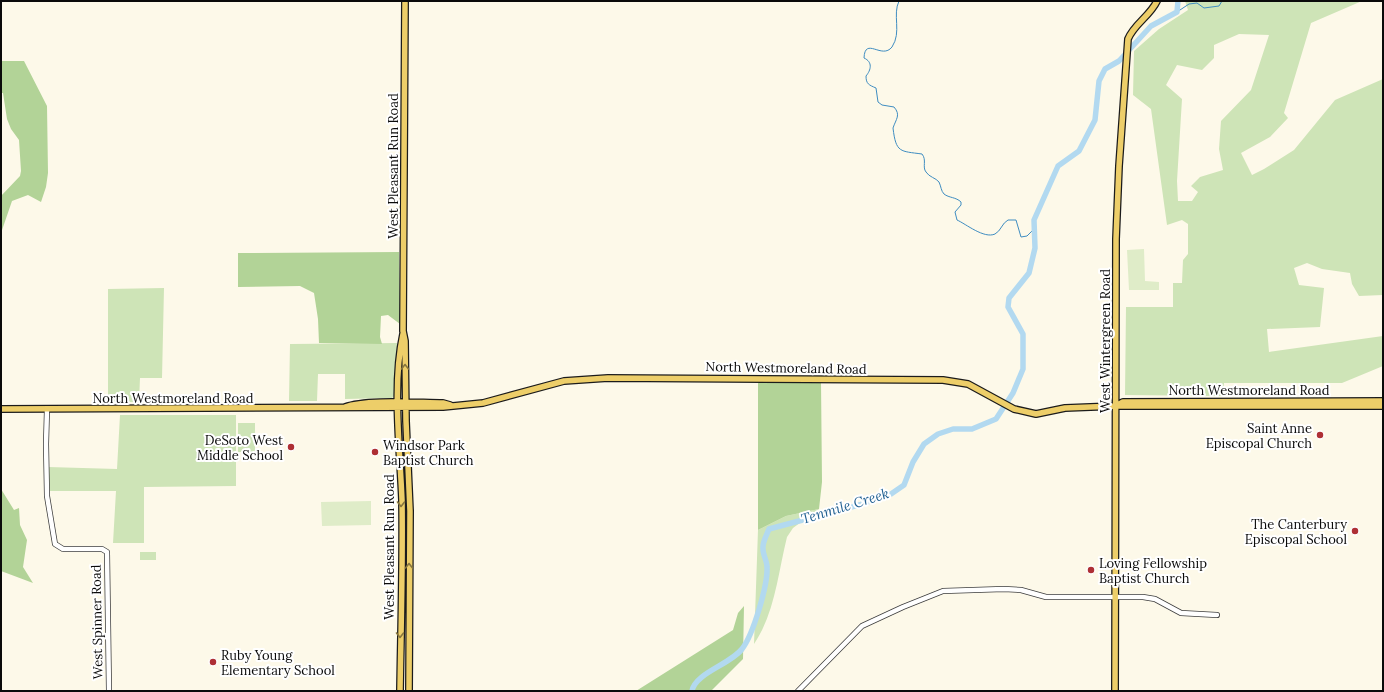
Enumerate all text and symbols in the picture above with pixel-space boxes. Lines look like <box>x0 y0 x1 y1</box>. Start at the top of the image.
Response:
street label: West Pleasant Run Road <box>385 93 402 239</box>
street label: West Wintergreen Road <box>1097 269 1114 413</box>
street label: North Westmoreland Road <box>705 358 867 378</box>
one-way arrow <box>401 364 409 370</box>
street label: North Westmoreland Road <box>1168 382 1330 399</box>
street label: North Westmoreland Road <box>92 390 254 407</box>
place label: Saint Anne Episcopal Church <box>1206 420 1312 452</box>
marker: Saint Anne Episcopal Church <box>1315 430 1325 440</box>
place label: DeSoto West Middle School <box>197 432 283 464</box>
place label: Windsor Park Baptist Church <box>383 437 474 469</box>
marker: DeSoto West Middle School <box>286 442 296 452</box>
marker: Windsor Park Baptist Church <box>370 447 380 457</box>
street label: West Pleasant Run Road <box>381 474 398 620</box>
water label: Tenmile Creek <box>799 484 891 528</box>
one-way arrow <box>397 501 406 507</box>
place label: The Canterbury Episcopal School <box>1245 516 1347 548</box>
marker: The Canterbury Episcopal School <box>1350 526 1360 536</box>
place label: Loving Fellowship Baptist Church <box>1099 555 1207 587</box>
one-way arrow <box>405 563 413 569</box>
street label: West Spinner Road <box>87 564 106 679</box>
marker: Loving Fellowship Baptist Church <box>1086 565 1096 575</box>
one-way arrow <box>396 632 405 638</box>
place label: Ruby Young Elementary School <box>221 647 335 679</box>
marker: Ruby Young Elementary School <box>208 657 218 667</box>

